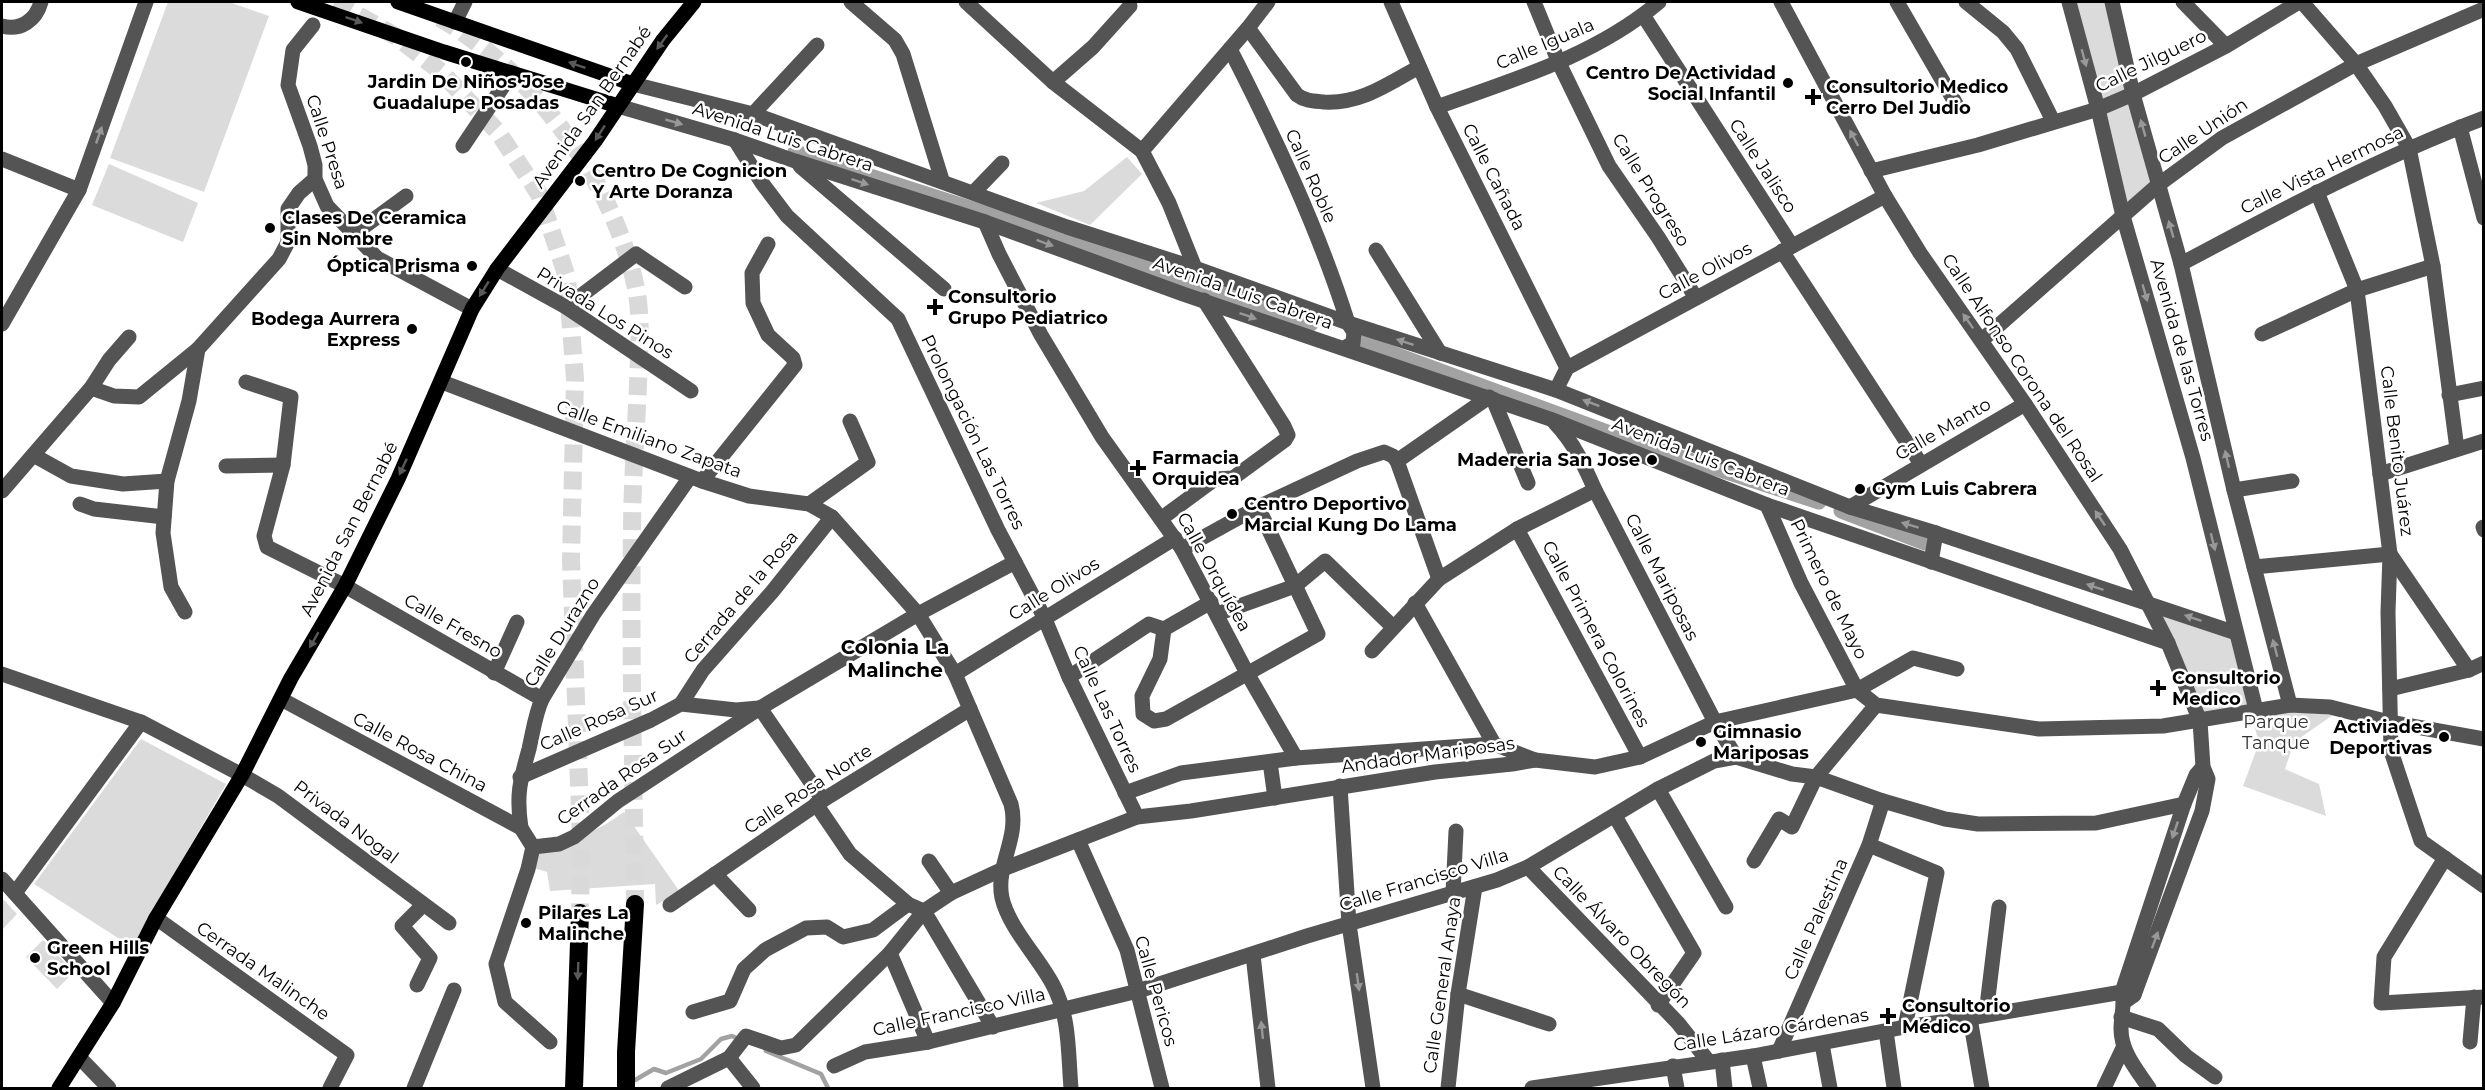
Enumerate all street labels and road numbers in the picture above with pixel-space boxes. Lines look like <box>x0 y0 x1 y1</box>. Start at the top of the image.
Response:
street label: Calle Iguala <box>1493 13 1597 75</box>
street label: Avenida San Bernabé <box>528 21 657 192</box>
street label: Calle Jilguero <box>2092 25 2210 97</box>
street label: Calle Presa <box>301 92 353 192</box>
street label: Calle Unión <box>2154 93 2252 169</box>
street label: Avenida Luis Cabrera <box>690 97 876 177</box>
street label: Calle Jalisco <box>1724 115 1802 217</box>
street label: Calle Cañada <box>1458 120 1530 234</box>
street label: Calle Vista Hermosa <box>2237 121 2407 219</box>
street label: Calle Roble <box>1280 126 1342 227</box>
street label: Calle Progreso <box>1607 129 1695 251</box>
street label: Calle Olivos <box>1654 237 1756 305</box>
street label: Calle Alfonso Corona del Rosal <box>1937 249 2107 487</box>
street label: Avenida Luis Cabrera <box>1150 252 1336 334</box>
street label: Avenida de las Torres <box>2145 256 2219 444</box>
street label: Privada Los Pinos <box>532 262 678 364</box>
street label: Prolongación Las Torres <box>916 331 1030 533</box>
street label: Calle Benito Juárez <box>2376 365 2418 537</box>
street label: Calle Manto <box>1891 393 1995 465</box>
street label: Calle Emiliano Zapata <box>553 395 745 483</box>
street label: Avenida Luis Cabrera <box>1609 413 1793 501</box>
street label: Avenida San Bernabé <box>295 438 403 620</box>
street label: Calle Orquídea <box>1172 508 1256 636</box>
street label: Calle Mariposas <box>1620 510 1704 645</box>
street label: Primero de Mayo <box>1785 515 1873 663</box>
street label: Cerrada de la Rosa <box>679 526 803 668</box>
street label: Calle Primera Colorines <box>1537 537 1655 731</box>
street label: Calle Olivos <box>1005 552 1104 626</box>
street label: Calle Durazno <box>519 573 605 691</box>
street label: Calle Fresno <box>400 589 506 663</box>
street label: Calle Las Torres <box>1068 642 1146 776</box>
street label: Calle Rosa Sur <box>536 684 662 756</box>
street label: Calle Rosa China <box>349 707 491 797</box>
street label: Cerrada Rosa Sur <box>553 724 691 830</box>
street label: Andador Mariposas <box>1340 732 1516 778</box>
street label: Calle Rosa Norte <box>740 739 876 839</box>
street label: Privada Nogal <box>289 775 403 869</box>
street label: Calle Francisco Villa <box>1337 844 1511 916</box>
street label: Calle Palestina <box>1779 855 1853 983</box>
street label: Calle Álvaro Obregón <box>1548 861 1696 1013</box>
street label: Calle General Anaya <box>1419 895 1465 1075</box>
street label: Cerrada Malinche <box>192 917 334 1025</box>
street label: Calle Pericos <box>1130 933 1182 1049</box>
street label: Calle Francisco Villa <box>871 983 1047 1041</box>
street label: Calle Lázaro Cárdenas <box>1672 1004 1870 1056</box>

